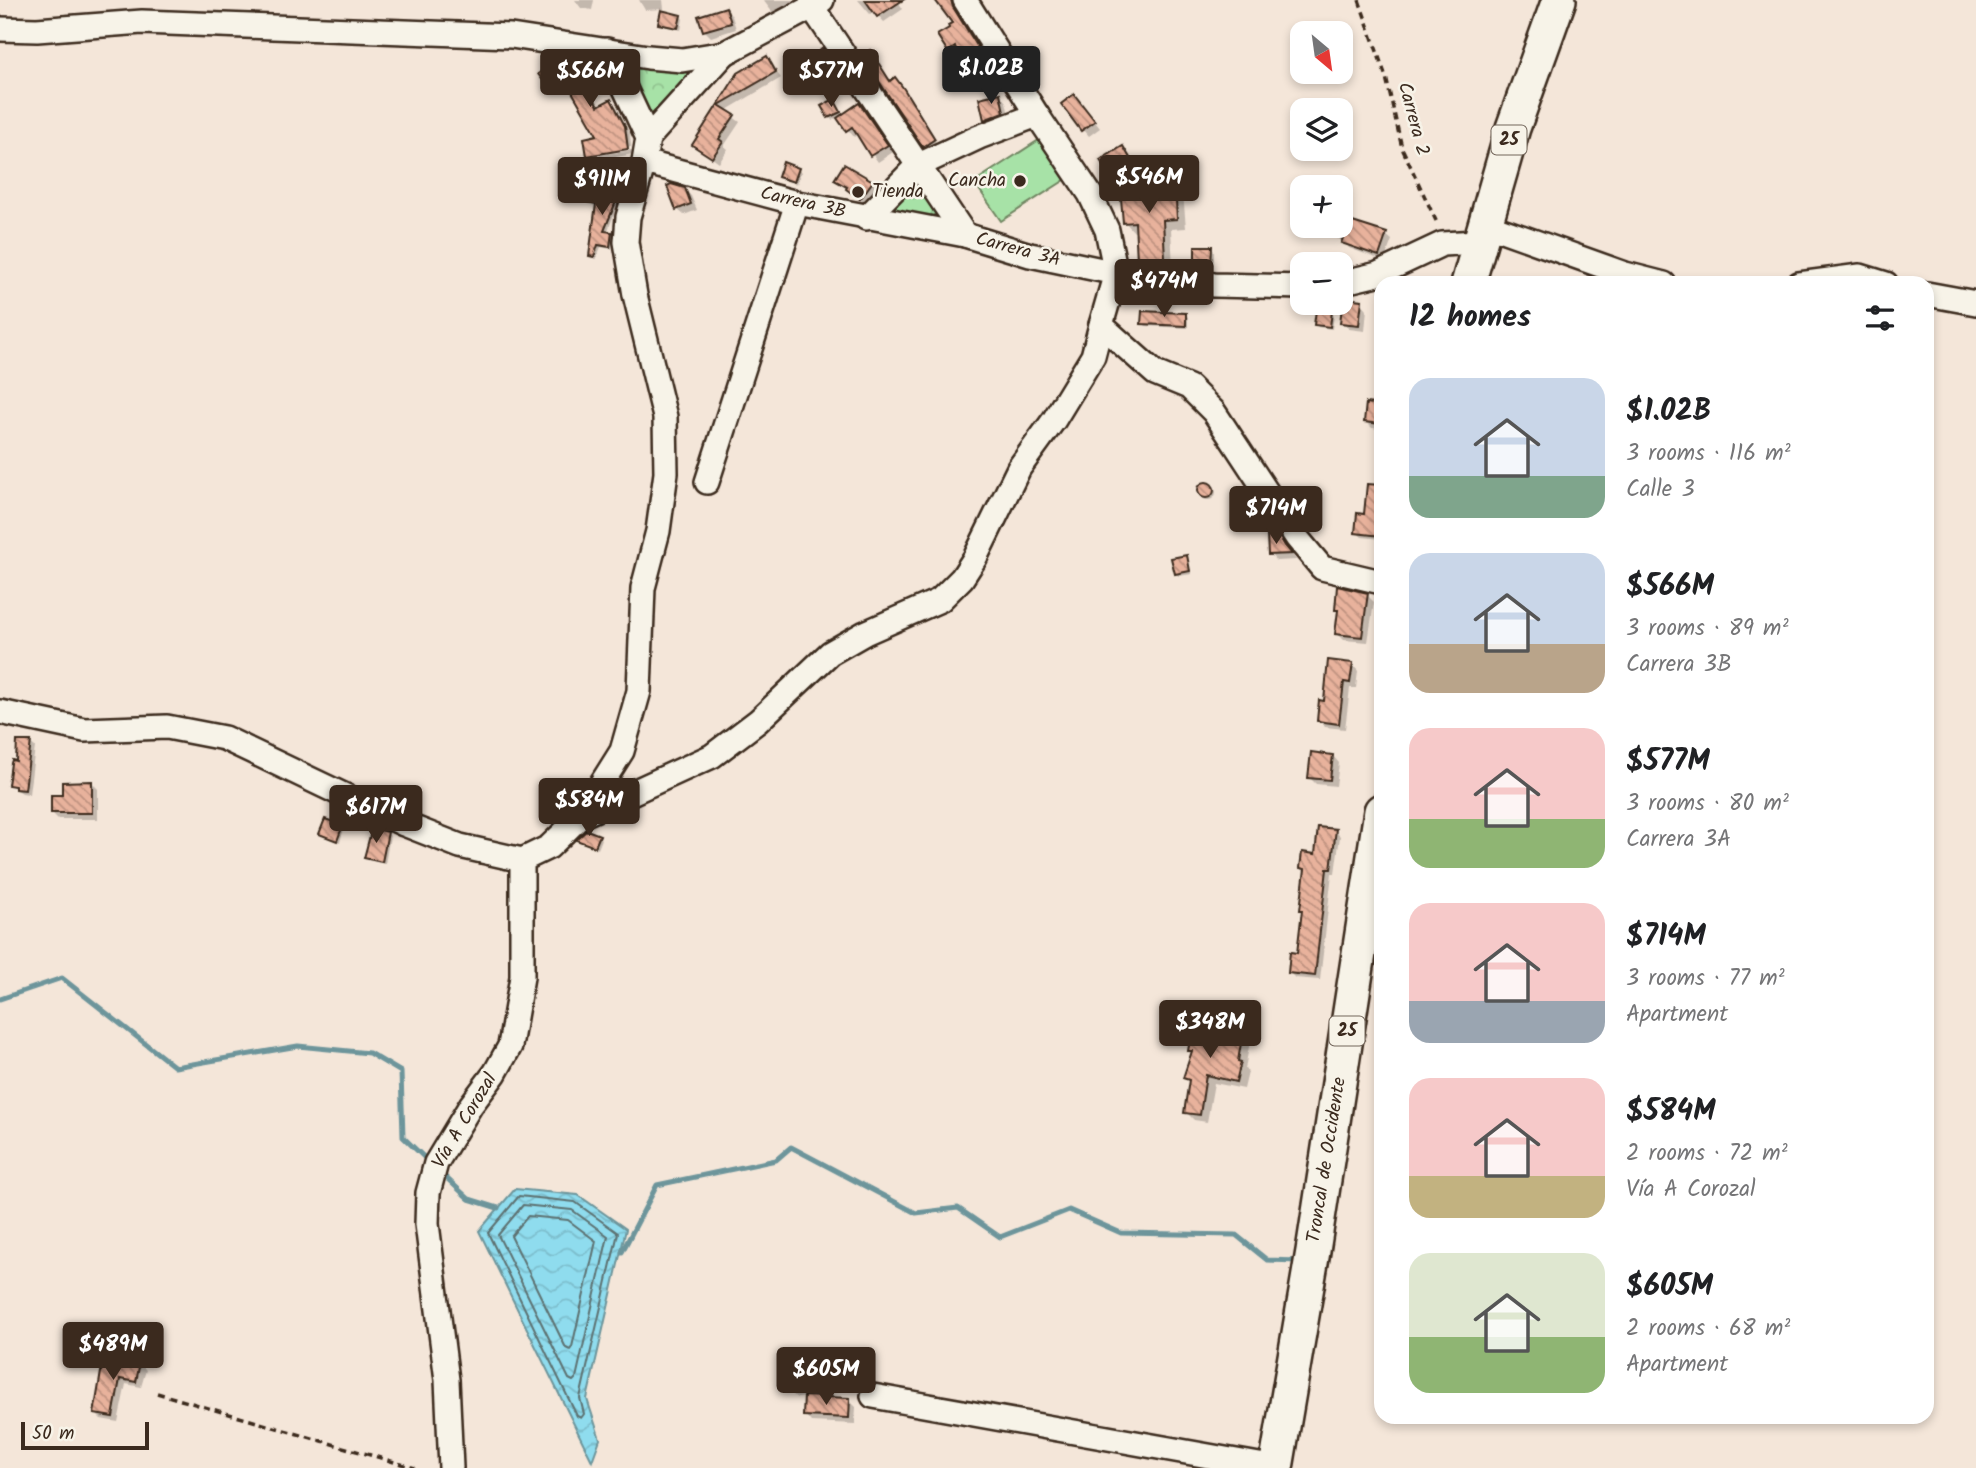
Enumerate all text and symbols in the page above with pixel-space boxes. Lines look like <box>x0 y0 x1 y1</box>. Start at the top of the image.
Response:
north arrow <box>1290 21 1353 84</box>
map controls <box>1290 21 1353 315</box>
pin: $1.02B <box>934 46 1048 106</box>
pin: $566M <box>541 50 639 109</box>
pin: $577M <box>782 50 880 109</box>
text: $1.02B <box>958 51 1024 87</box>
text: $566M <box>556 54 624 90</box>
text: $577M <box>799 54 863 90</box>
street label: Carrera 2 <box>1389 79 1437 159</box>
button: layers <box>1290 98 1353 161</box>
road number: 25 <box>1492 125 1526 154</box>
pin: $546M <box>1100 156 1198 215</box>
pin: $911M <box>553 158 651 217</box>
text: $546M <box>1115 160 1183 196</box>
text: $911M <box>574 162 630 198</box>
place label: Cancha <box>948 166 1006 196</box>
marker: Cancha <box>1012 173 1028 189</box>
button: + <box>1290 175 1353 238</box>
place label: Tienda <box>872 177 924 207</box>
street label: Carrera 3B <box>757 179 849 227</box>
marker: Tienda <box>850 184 866 200</box>
street label: Carrera 3A <box>972 224 1064 276</box>
button: − <box>1290 252 1353 315</box>
pin: $474M <box>1115 260 1213 319</box>
text: $474M <box>1131 264 1197 300</box>
text: 12 homes <box>1409 294 1531 342</box>
icon: filters <box>1861 299 1899 337</box>
text: $1.02B <box>1626 388 1712 436</box>
icon: home <box>1465 406 1549 490</box>
text: 3 rooms · 116 m² <box>1626 436 1791 472</box>
text: Calle 3 <box>1626 472 1695 508</box>
pin: $714M <box>1227 486 1325 546</box>
text: $714M <box>1245 491 1307 527</box>
text: $566M <box>1626 563 1714 611</box>
icon: home <box>1465 581 1549 665</box>
text: 3 rooms · 89 m² <box>1626 611 1789 647</box>
text: Carrera 3B <box>1626 647 1732 683</box>
text: $577M <box>1626 738 1710 786</box>
icon: home <box>1465 756 1549 840</box>
pin: $584M <box>540 778 638 838</box>
text: $584M <box>555 783 623 819</box>
pin: $617M <box>327 786 425 845</box>
text: 3 rooms · 80 m² <box>1626 786 1789 822</box>
text: $617M <box>345 790 407 826</box>
text: Carrera 3A <box>1626 822 1731 858</box>
text: $714M <box>1626 913 1706 961</box>
icon: home <box>1465 931 1549 1015</box>
text: 3 rooms · 77 m² <box>1626 961 1785 997</box>
text: Apartment <box>1626 997 1728 1033</box>
pin: $348M <box>1161 1000 1259 1060</box>
text: $348M <box>1175 1005 1245 1041</box>
road number: 25 <box>1330 1016 1364 1046</box>
street label: Vía A Corozal <box>425 1067 506 1175</box>
street label: Troncal de Occidente <box>1299 1074 1355 1245</box>
text: $584M <box>1626 1088 1716 1136</box>
icon: home <box>1465 1106 1549 1190</box>
text: 2 rooms · 72 m² <box>1626 1136 1788 1172</box>
text: Vía A Corozal <box>1626 1172 1756 1208</box>
text: $605M <box>1626 1263 1713 1311</box>
icon: home <box>1465 1281 1549 1365</box>
text: 2 rooms · 68 m² <box>1626 1311 1790 1347</box>
pin: $489M <box>64 1322 162 1382</box>
text: $489M <box>79 1327 147 1363</box>
text: Apartment <box>1626 1347 1728 1383</box>
pin: $605M <box>777 1348 875 1407</box>
text: $605M <box>793 1352 859 1388</box>
scale bar <box>21 1419 149 1451</box>
text: 50 m <box>32 1419 74 1449</box>

